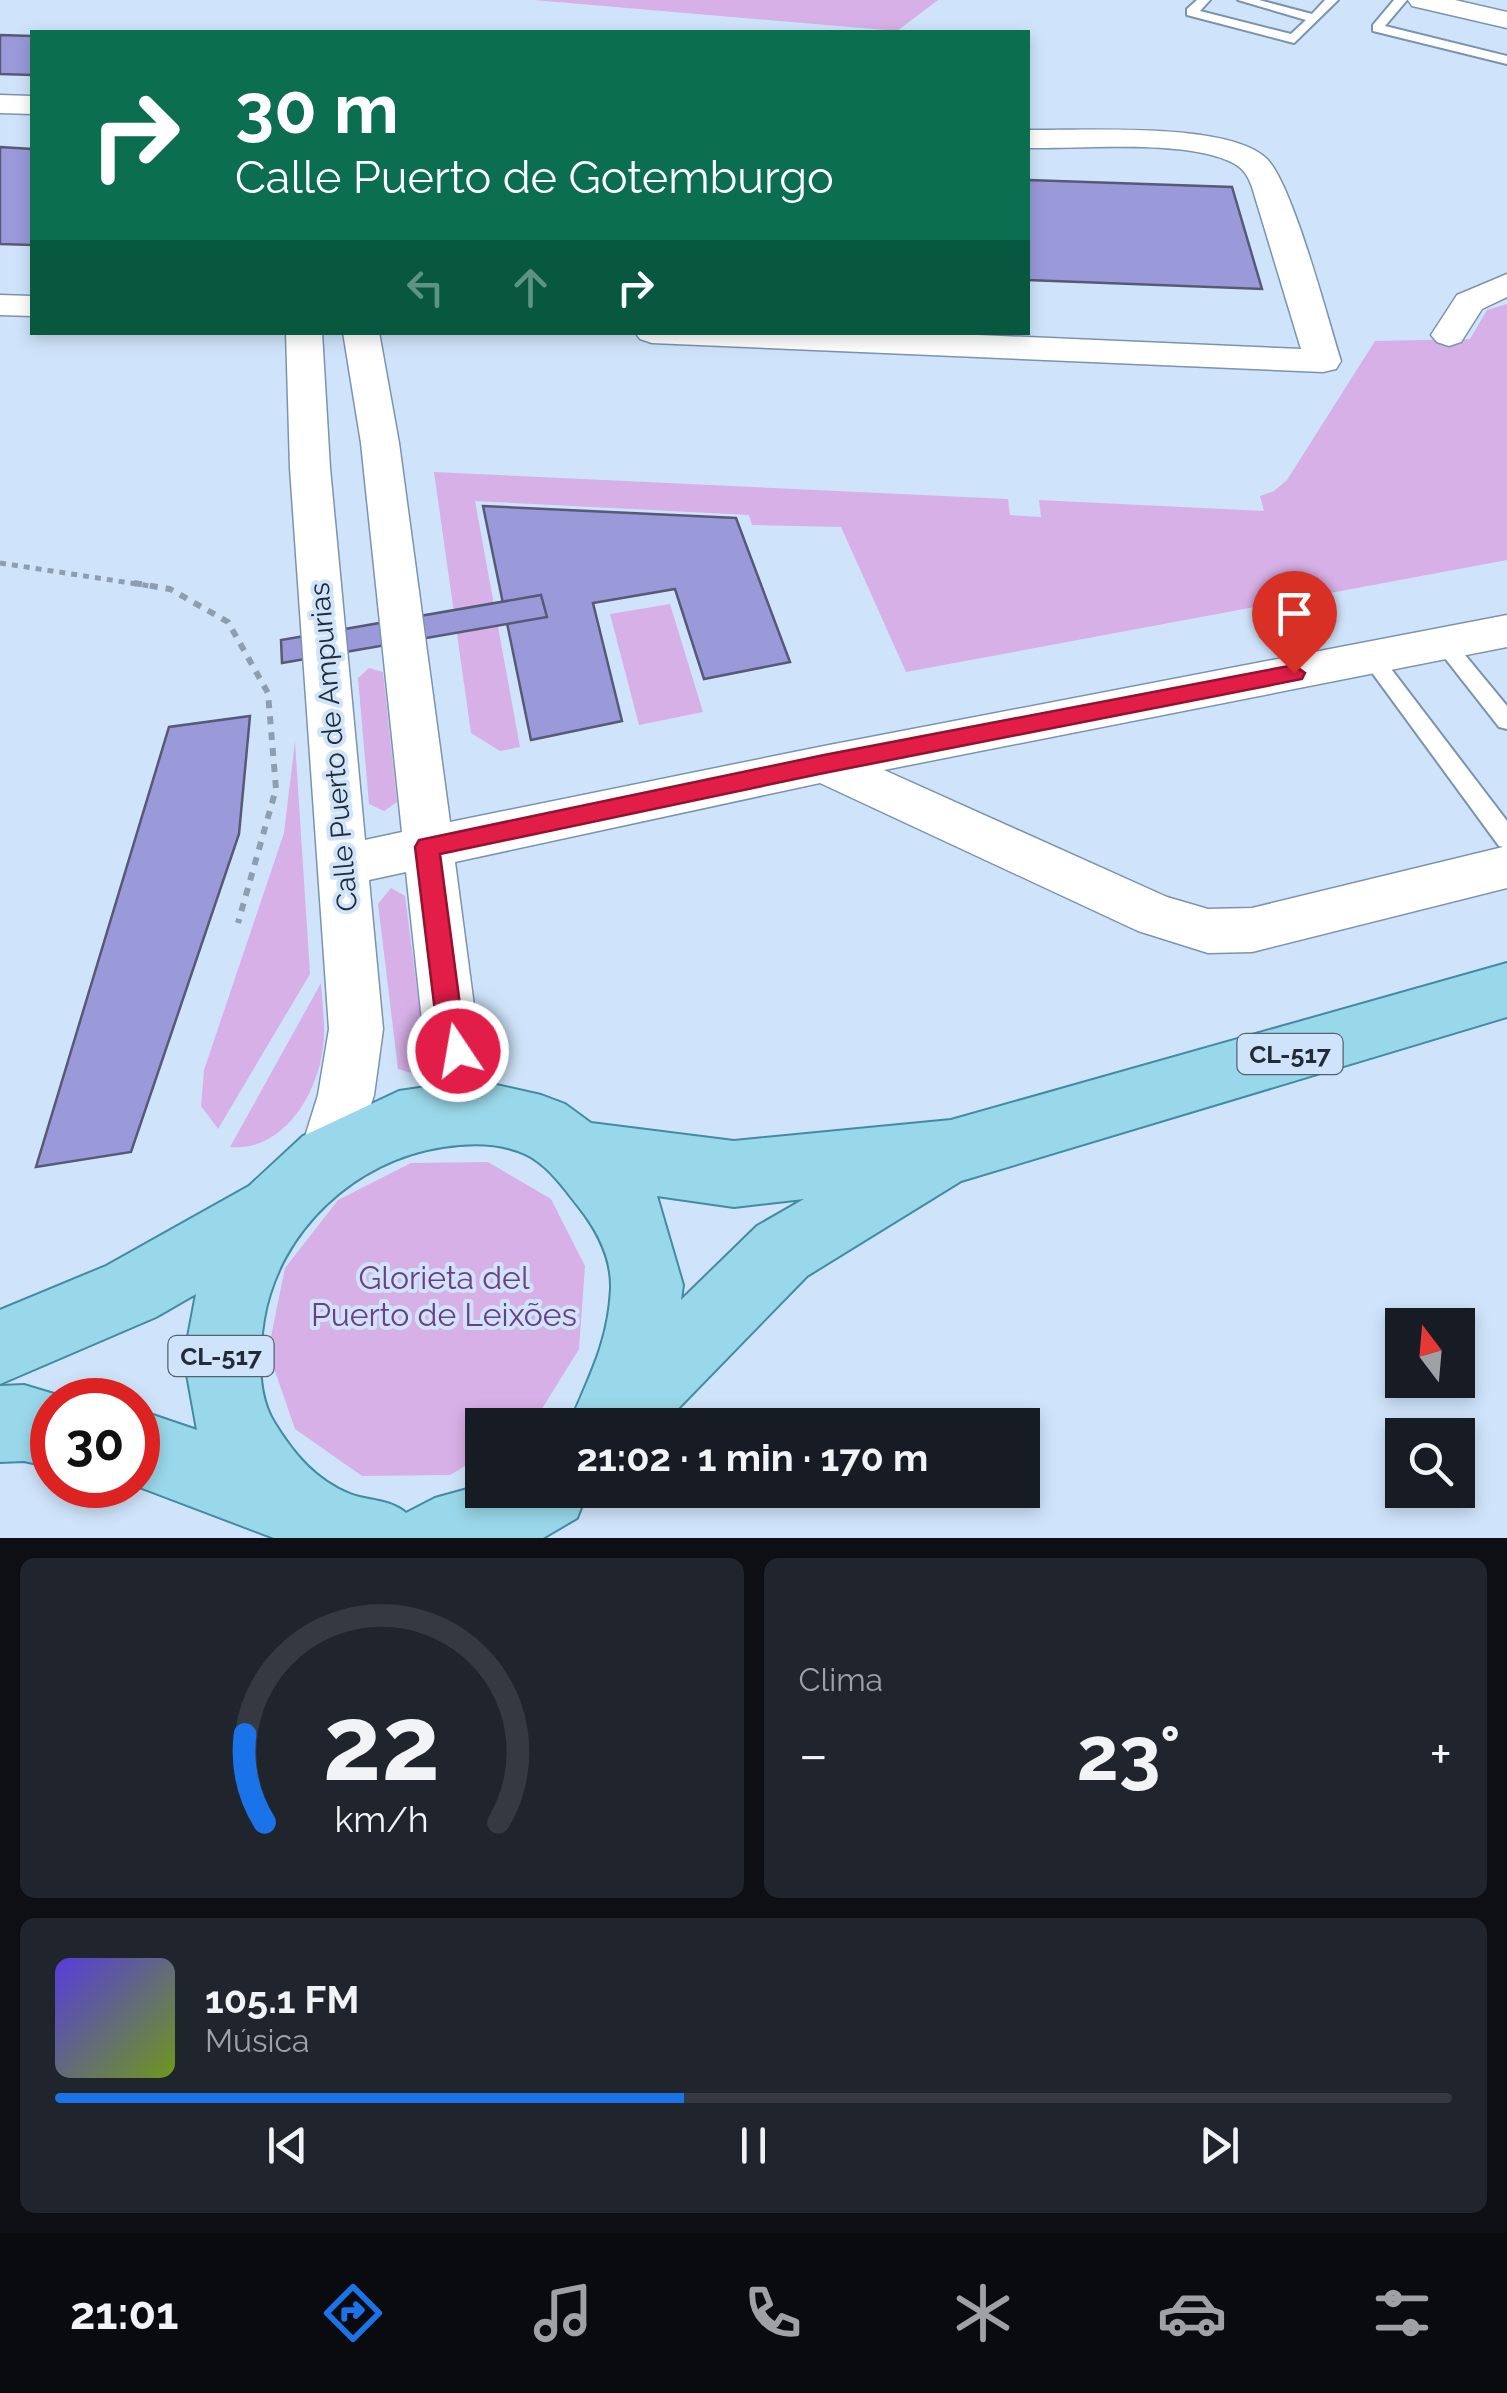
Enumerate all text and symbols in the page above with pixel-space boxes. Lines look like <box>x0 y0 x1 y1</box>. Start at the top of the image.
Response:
text: 30 m <box>235 67 399 149</box>
icon: right <box>70 70 200 200</box>
text: Calle Puerto de Gotemburgo <box>235 151 834 204</box>
icon: left <box>398 260 453 315</box>
icon: ahead <box>503 260 558 315</box>
icon: right <box>608 260 663 315</box>
pin <box>1252 571 1337 674</box>
street label: Calle Puerto de Ampurias <box>303 581 364 913</box>
icon: arrive <box>1267 586 1322 641</box>
position arrow <box>406 999 510 1103</box>
road number: CL-517 <box>1238 1034 1342 1074</box>
park label: Glorieta del Puerto de Leixões <box>311 1259 577 1333</box>
north arrow <box>1385 1308 1475 1398</box>
map controls <box>1385 1308 1475 1508</box>
road number: CL-517 <box>168 1336 274 1376</box>
speed limit sign: 30 <box>30 1378 160 1508</box>
button: search <box>1385 1418 1475 1508</box>
text: 21:02 · 1 min · 170 m <box>577 1435 928 1480</box>
text: Clima <box>799 1661 883 1698</box>
text: 22 <box>323 1682 440 1804</box>
text: 23° <box>1077 1709 1181 1798</box>
text: − <box>799 1722 828 1787</box>
text: + <box>1429 1722 1452 1787</box>
text: km/h <box>335 1798 429 1840</box>
text: 105.1 FM <box>205 1977 359 2022</box>
text: Música <box>205 2022 310 2059</box>
icon: previous <box>260 2118 315 2173</box>
icon: pause <box>726 2118 781 2173</box>
icon: next <box>1192 2118 1247 2173</box>
icon: directions <box>318 2278 388 2348</box>
icon: music <box>528 2278 598 2348</box>
icon: phone <box>738 2278 808 2348</box>
icon: climate <box>948 2278 1018 2348</box>
icon: car <box>1157 2278 1227 2348</box>
icon: filters <box>1367 2278 1437 2348</box>
text: 21:01 <box>70 2287 178 2340</box>

